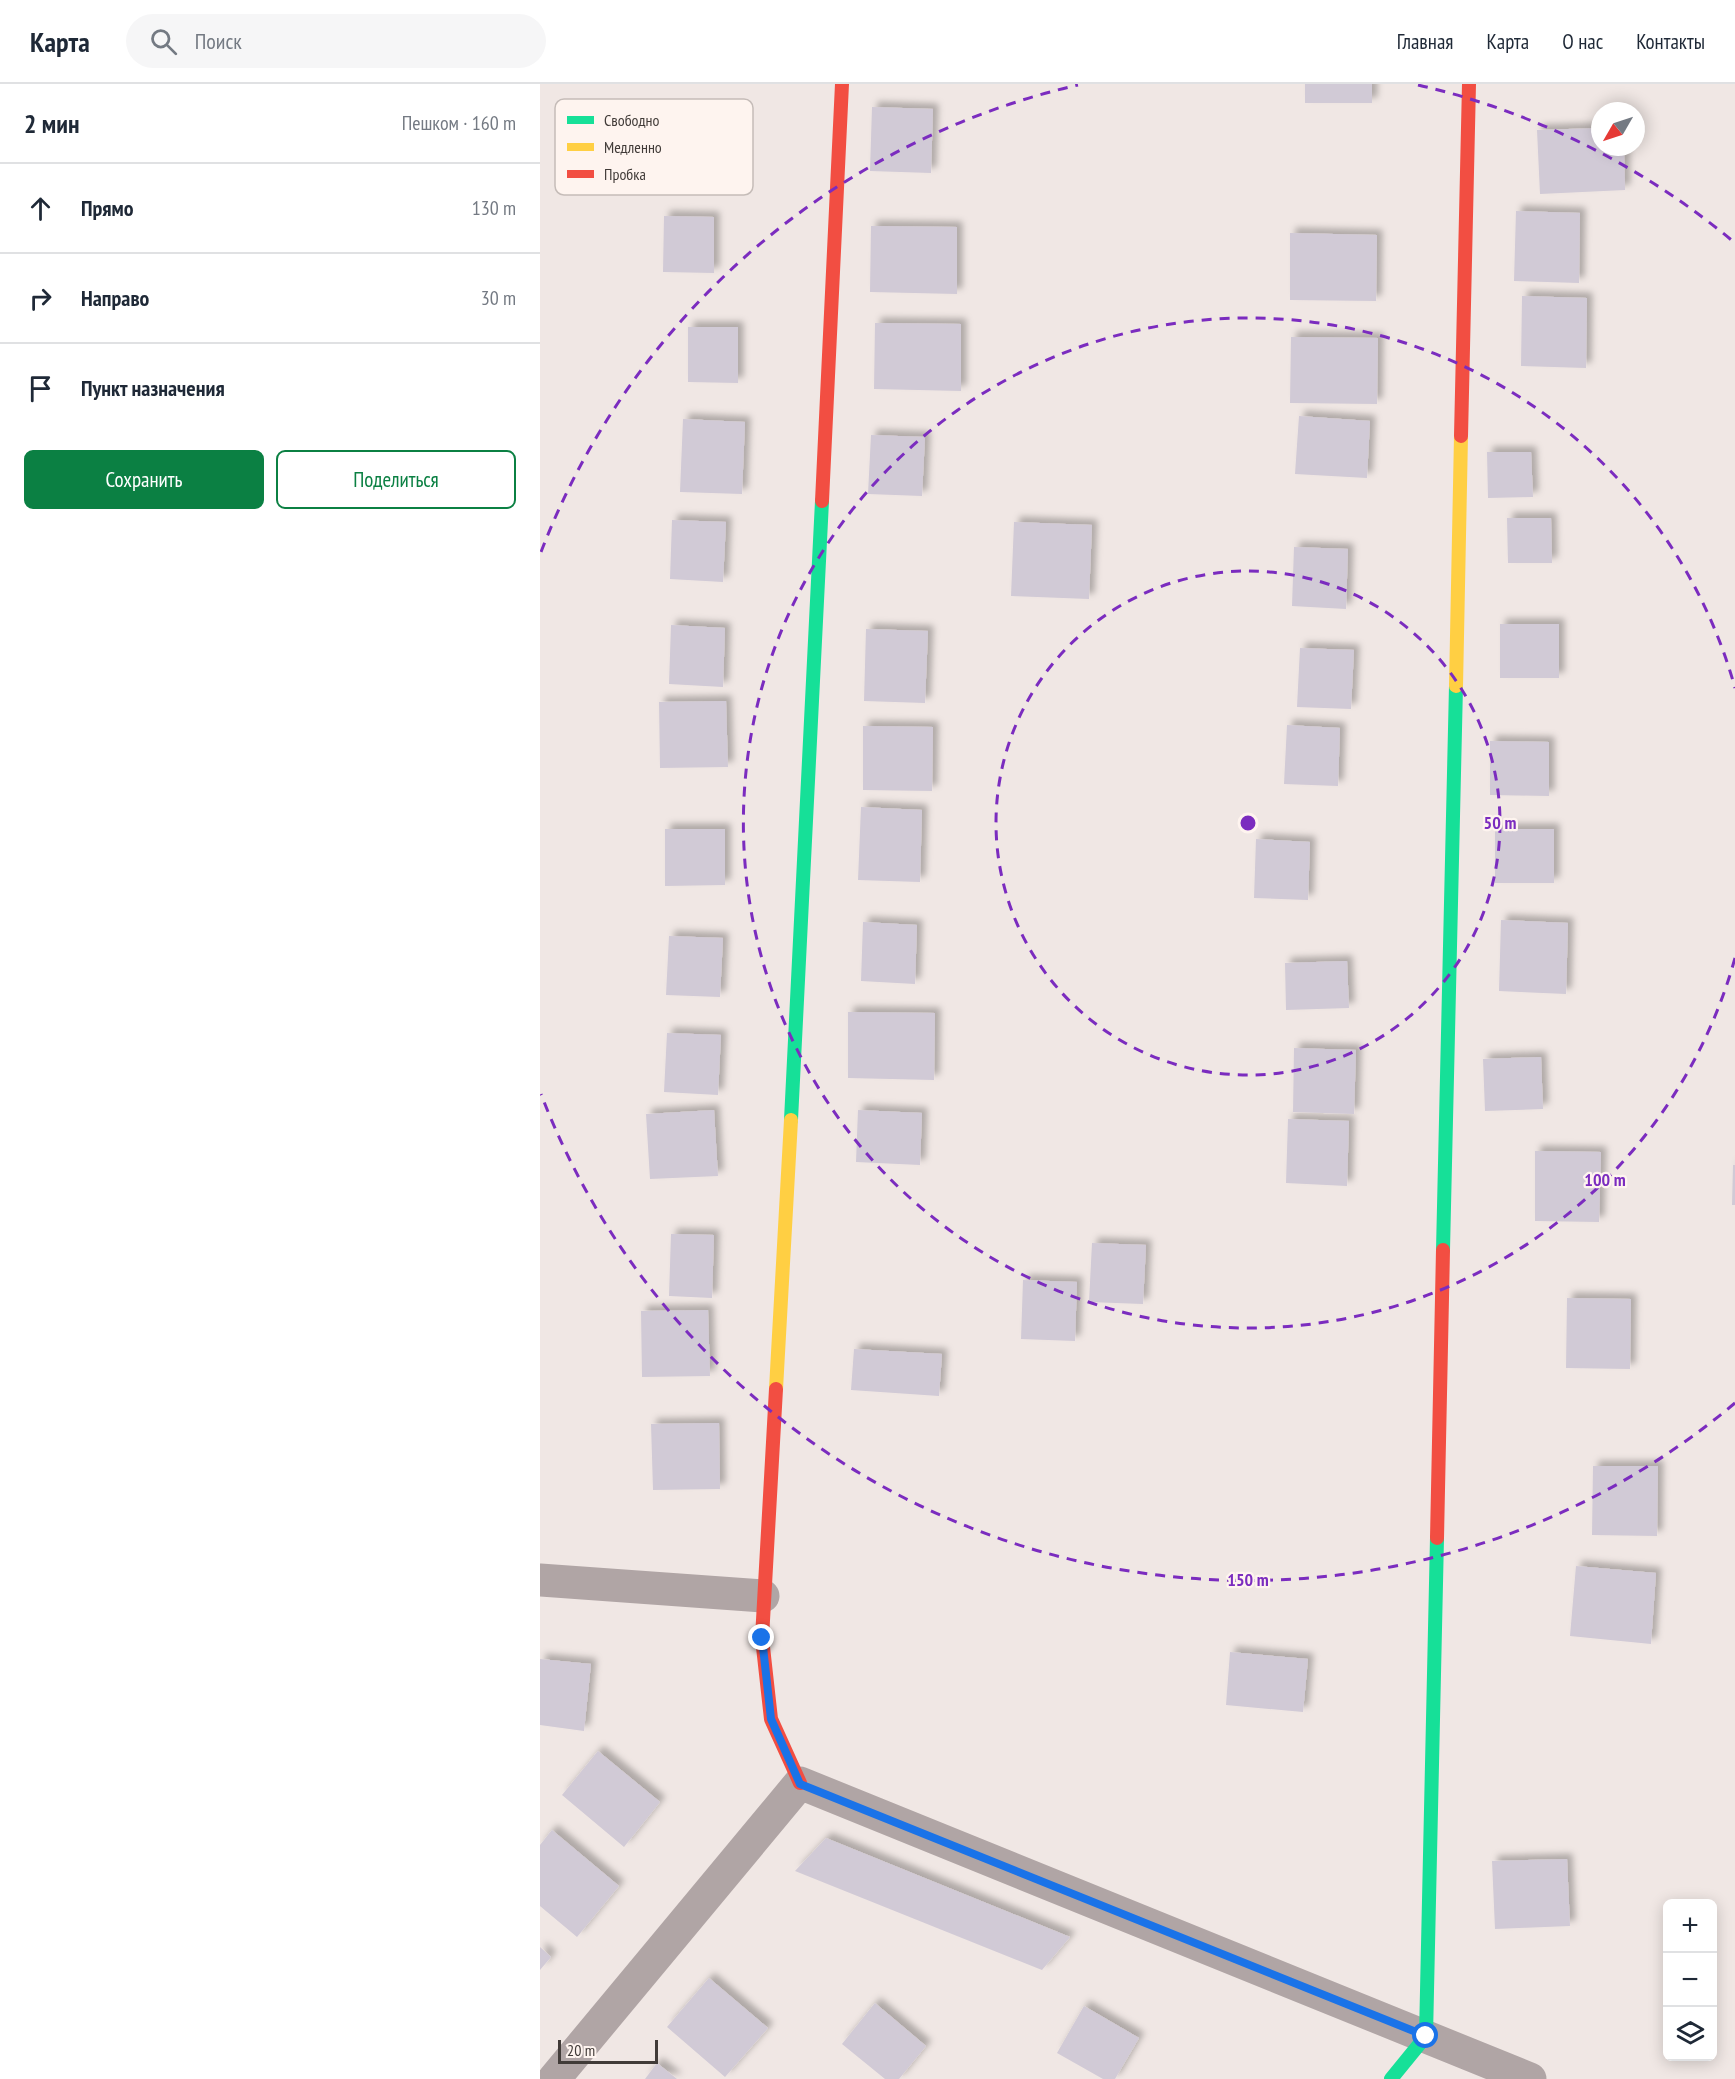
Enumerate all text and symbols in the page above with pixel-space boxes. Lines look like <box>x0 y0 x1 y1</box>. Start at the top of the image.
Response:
search box <box>126 14 546 68</box>
text: Карта <box>30 23 90 60</box>
icon: search <box>147 25 180 58</box>
text: Поиск <box>195 27 242 55</box>
text: Главная <box>1397 28 1453 55</box>
text: Карта <box>1486 28 1529 55</box>
text: О нас <box>1562 28 1603 55</box>
text: Контакты <box>1636 28 1705 55</box>
legend <box>555 99 753 195</box>
north arrow <box>1591 102 1645 156</box>
text: 2 мин <box>24 107 79 140</box>
text: Пешком · 160 m <box>402 110 516 136</box>
text: Свободно <box>604 110 659 130</box>
text: Медленно <box>604 137 662 157</box>
text: Пробка <box>604 164 646 184</box>
icon: ahead <box>24 192 57 225</box>
text: Прямо <box>81 194 134 222</box>
text: 130 m <box>472 195 516 221</box>
icon: right <box>24 282 57 315</box>
text: Направо <box>81 284 149 312</box>
text: 30 m <box>481 285 516 311</box>
icon: arrive <box>24 372 57 405</box>
text: Пункт назначения <box>81 374 225 402</box>
button: Сохранить <box>24 450 264 509</box>
button: Поделиться <box>276 450 516 509</box>
text: 50 m <box>1484 811 1516 834</box>
centre of rings <box>1238 813 1258 833</box>
text: 100 m <box>1584 1168 1626 1191</box>
text: 150 m <box>1227 1568 1269 1591</box>
route end <box>748 1624 774 1650</box>
map controls <box>1663 1899 1717 2061</box>
button: + <box>1663 1899 1717 1953</box>
button: − <box>1663 1953 1717 2007</box>
button: layers <box>1663 2007 1717 2061</box>
route start <box>1412 2022 1438 2048</box>
scale bar <box>558 2037 658 2064</box>
text: 20 m <box>567 2040 595 2060</box>

